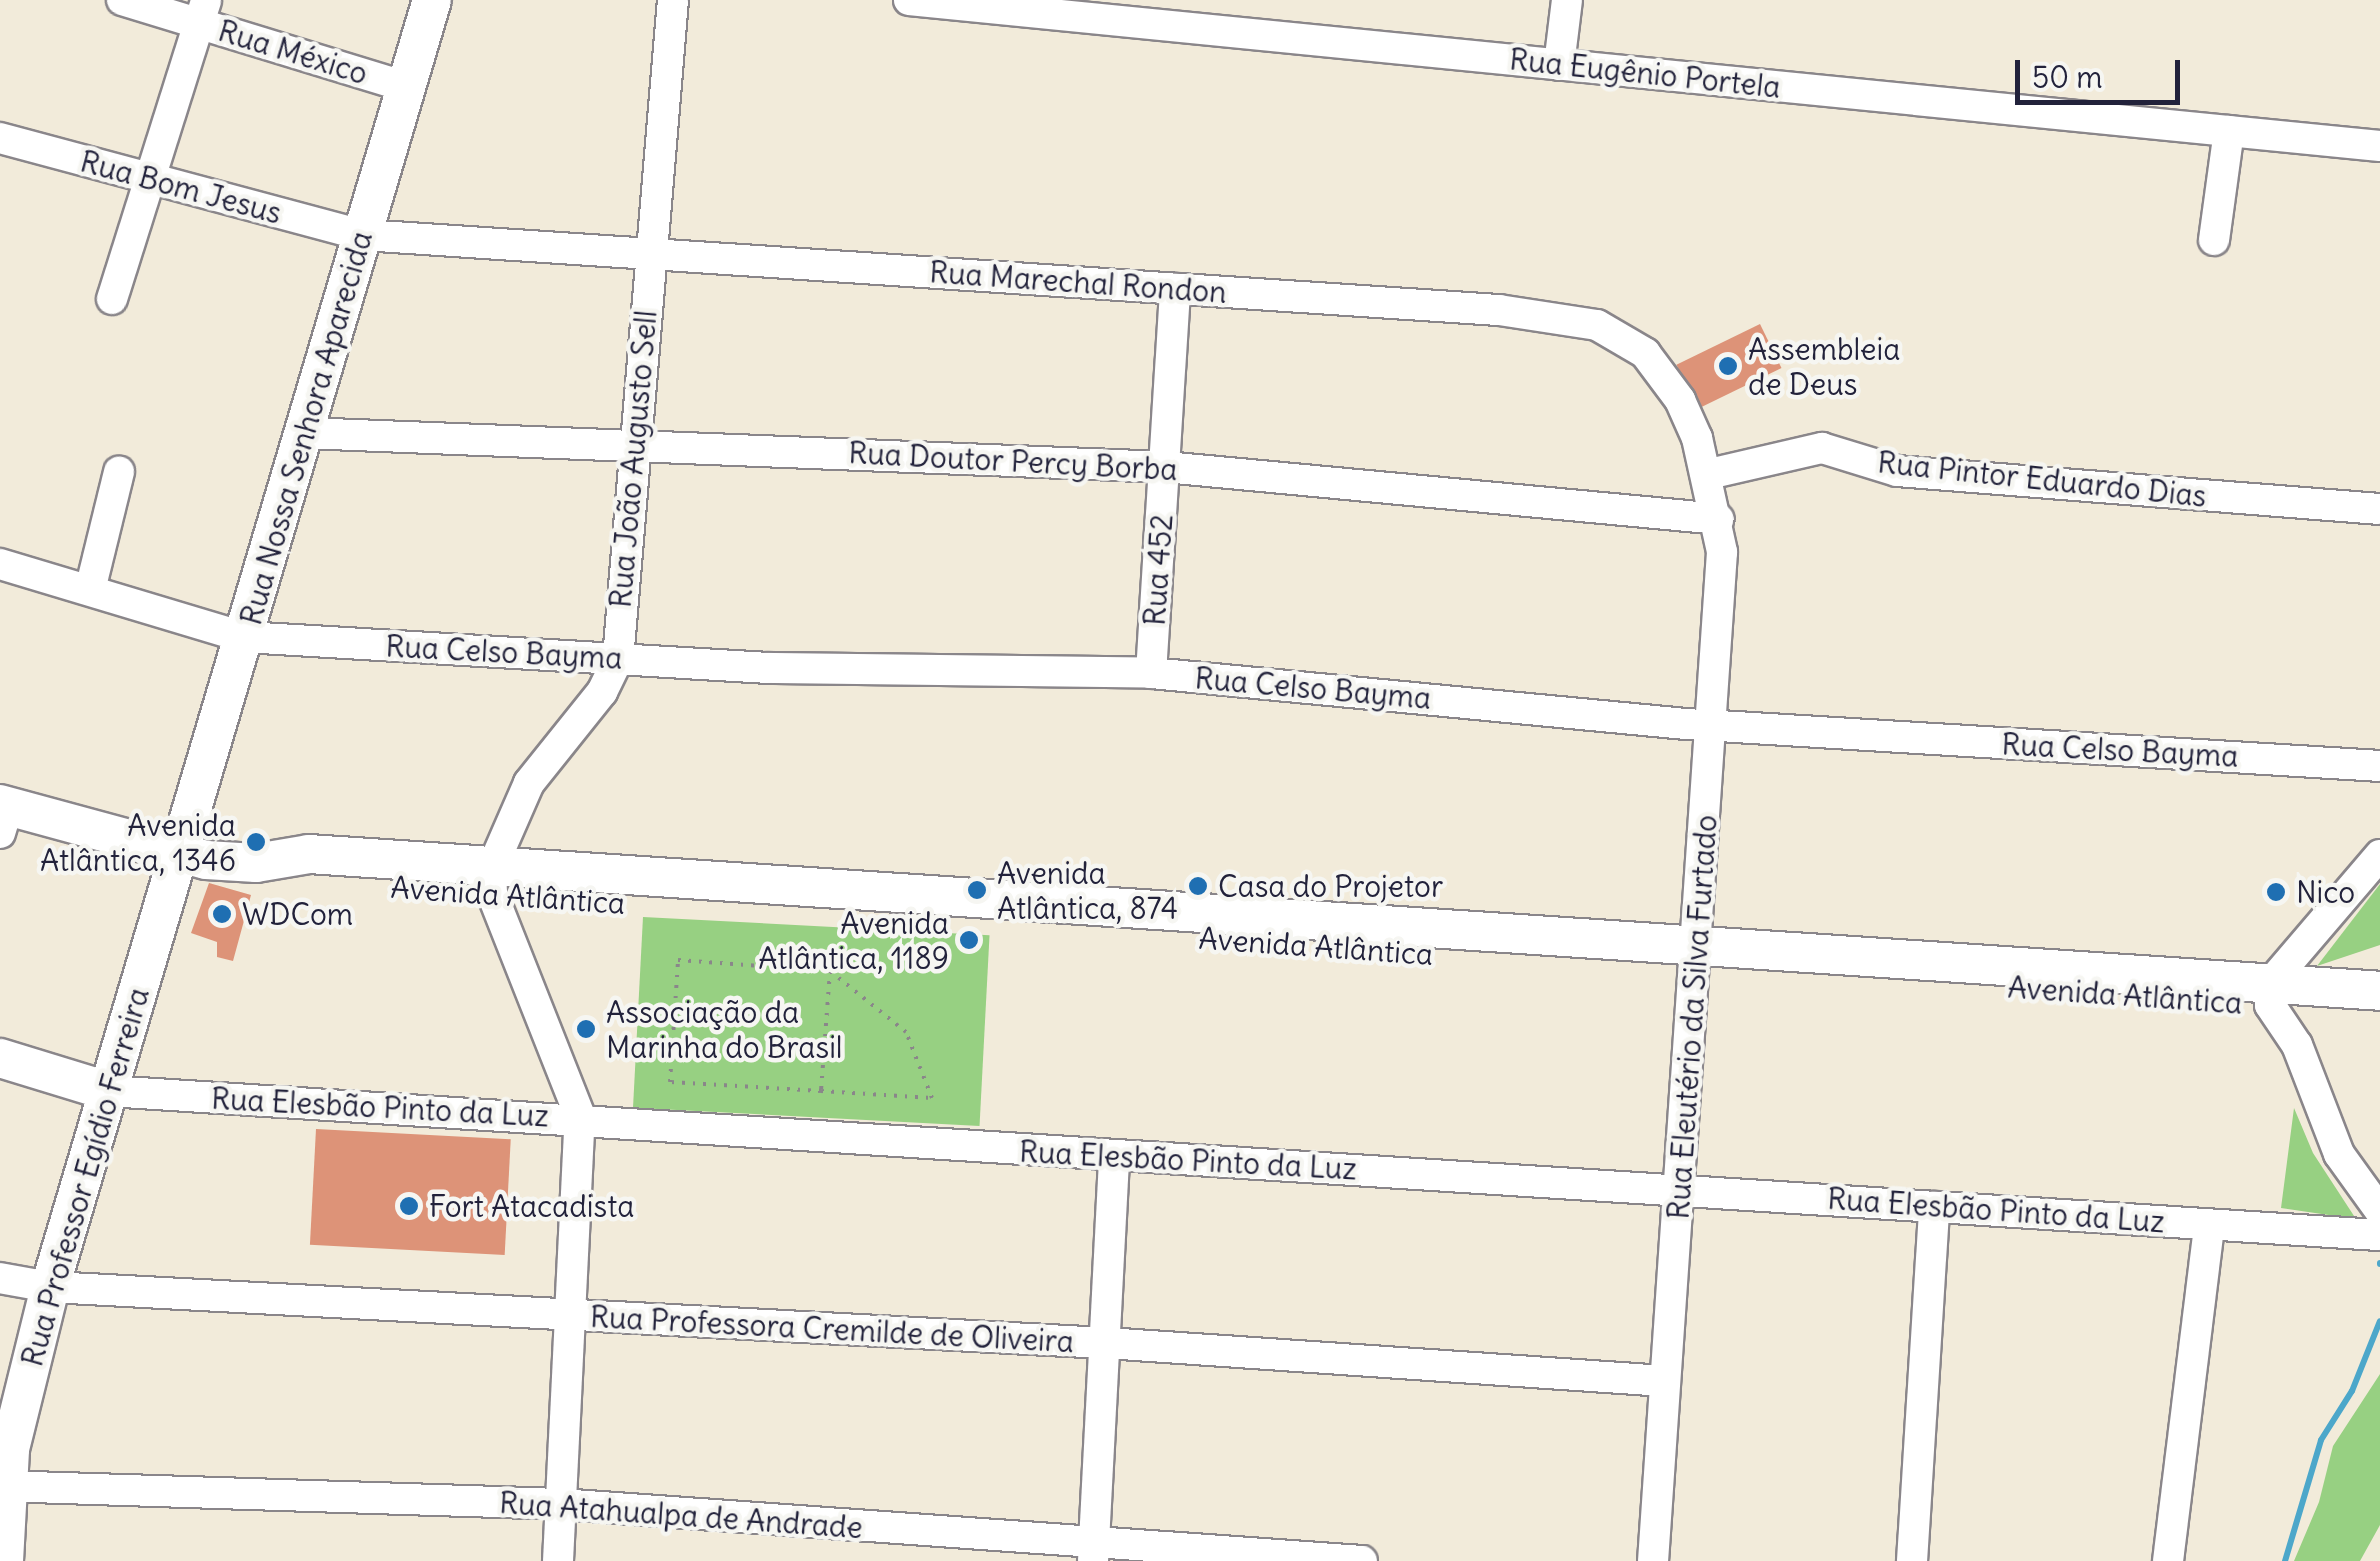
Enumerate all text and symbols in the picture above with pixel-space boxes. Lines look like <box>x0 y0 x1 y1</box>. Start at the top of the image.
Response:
street label: Rua México <box>214 12 372 92</box>
scale bar <box>2020 40 2185 102</box>
street label: Rua Eugênio Portela <box>1508 41 1782 105</box>
text: 50 m <box>2032 58 2102 96</box>
street label: Rua Bom Jesus <box>76 143 286 231</box>
street label: Rua Nossa Senhora Aparecida <box>232 227 380 629</box>
street label: Rua Marechal Rondon <box>928 254 1228 310</box>
street label: Rua João Augusto Sell <box>602 309 664 609</box>
place label: Assembleia de Deus <box>1748 331 1900 402</box>
marker: Assembleia de Deus <box>1717 355 1739 377</box>
street label: Rua Doutor Percy Borba <box>848 434 1178 488</box>
street label: Rua Pintor Eduardo Dias <box>1876 444 2208 514</box>
street label: Rua 452 <box>1136 513 1180 627</box>
street label: Rua Celso Bayma <box>385 628 623 676</box>
street label: Rua Celso Bayma <box>1193 660 1433 716</box>
street label: Rua Celso Bayma <box>2001 726 2239 774</box>
place label: Avenida Atlântica, 1346 <box>40 807 236 878</box>
street label: Rua Eleutério da Silva Furtado <box>1660 813 1724 1221</box>
marker: Avenida Atlântica, 1346 <box>245 831 267 853</box>
place label: Avenida Atlântica, 874 <box>997 855 1178 926</box>
place label: Casa do Projetor <box>1218 868 1443 904</box>
street label: Avenida Atlântica <box>390 869 626 921</box>
place label: Nico <box>2296 874 2355 910</box>
marker: Casa do Projetor <box>1187 875 1209 897</box>
marker: Avenida Atlântica, 874 <box>966 879 988 901</box>
marker: Nico <box>2265 881 2287 903</box>
place label: WDCom <box>242 896 353 932</box>
marker: WDCom <box>211 903 233 925</box>
place label: Avenida Atlântica, 1189 <box>758 905 949 976</box>
street label: Avenida Atlântica <box>1198 920 1434 972</box>
marker: Avenida Atlântica, 1189 <box>958 929 980 951</box>
street label: Avenida Atlântica <box>2007 969 2243 1021</box>
street label: Rua Professor Egídio Ferreira <box>14 984 156 1370</box>
place label: Associação da Marinha do Brasil <box>606 994 843 1064</box>
marker: Associação da Marinha do Brasil <box>575 1018 597 1040</box>
street label: Rua Elesbão Pinto da Luz <box>210 1080 550 1134</box>
street label: Rua Elesbão Pinto da Luz <box>1018 1133 1358 1187</box>
street label: Rua Elesbão Pinto da Luz <box>1826 1180 2166 1240</box>
place label: Fort Atacadista <box>429 1188 634 1224</box>
marker: Fort Atacadista <box>398 1195 420 1217</box>
street label: Rua Professora Cremilde de Oliveira <box>589 1298 1075 1360</box>
street label: Rua Atahualpa de Andrade <box>498 1484 864 1546</box>

